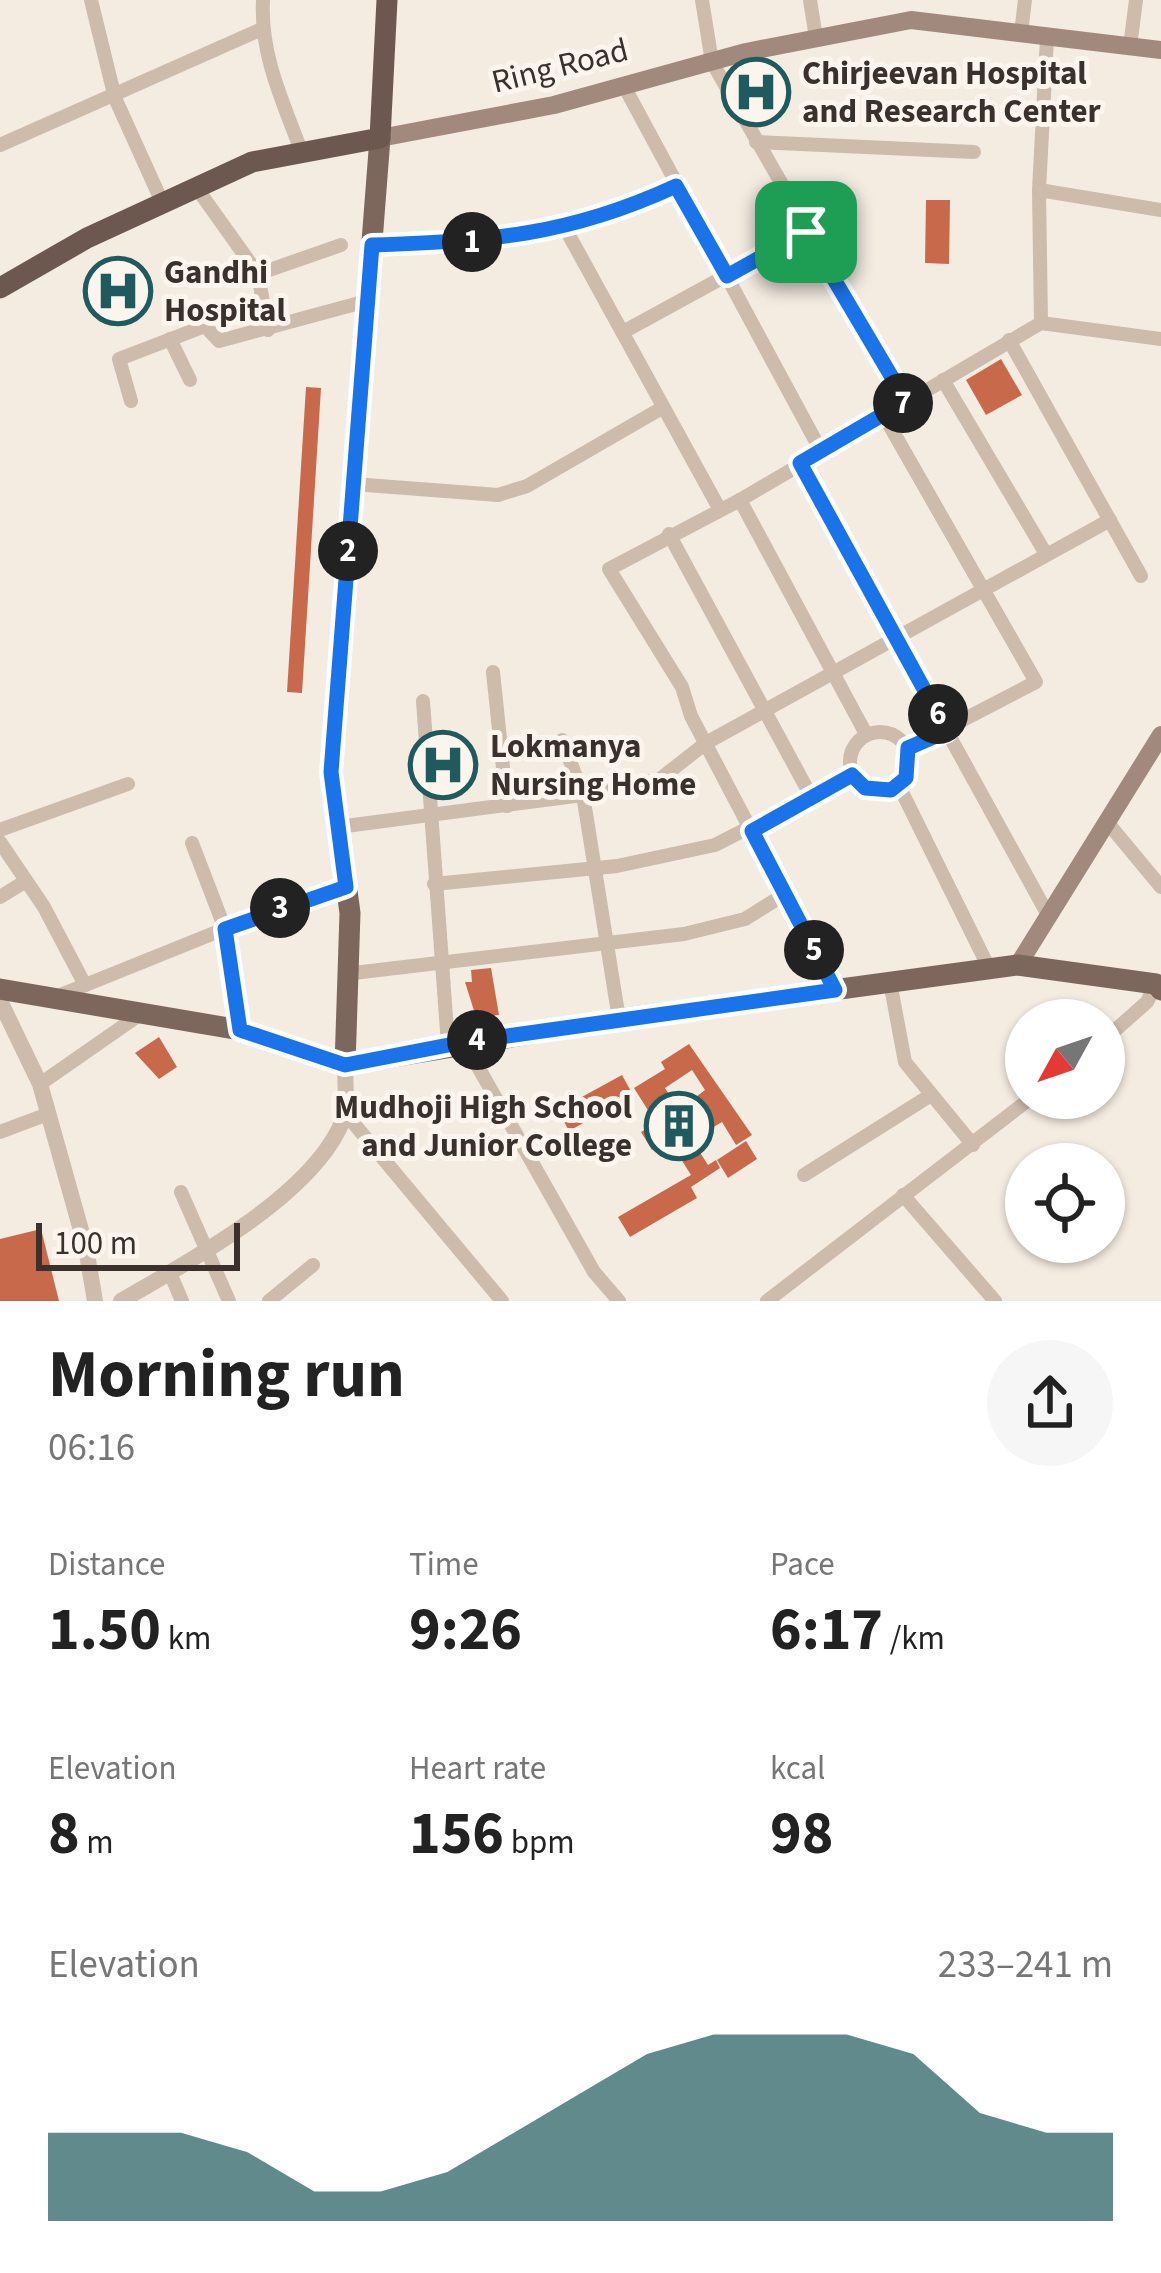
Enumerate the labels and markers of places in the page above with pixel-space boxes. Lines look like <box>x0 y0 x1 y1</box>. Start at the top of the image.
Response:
place label: Chirjeevan Hospital and Research Center <box>802 50 1102 135</box>
hospital icon: Chirjeevan Hospital and Research Center <box>721 57 791 127</box>
pin <box>755 181 857 283</box>
pin: 1 <box>442 212 502 272</box>
place label: Gandhi Hospital <box>164 249 286 334</box>
hospital icon: Gandhi Hospital <box>83 256 153 326</box>
pin: 7 <box>873 373 933 433</box>
pin: 2 <box>318 521 378 581</box>
pin: 6 <box>908 684 968 744</box>
place label: Lokmanya Nursing Home <box>490 723 696 808</box>
hospital icon: Lokmanya Nursing Home <box>408 730 478 800</box>
pin: 3 <box>250 878 310 938</box>
pin: 5 <box>784 920 844 980</box>
pin: 4 <box>447 1010 507 1070</box>
place label: Mudhoji High School and Junior College <box>334 1084 633 1169</box>
building icon: Mudhoji High School and Junior College <box>644 1091 714 1161</box>

